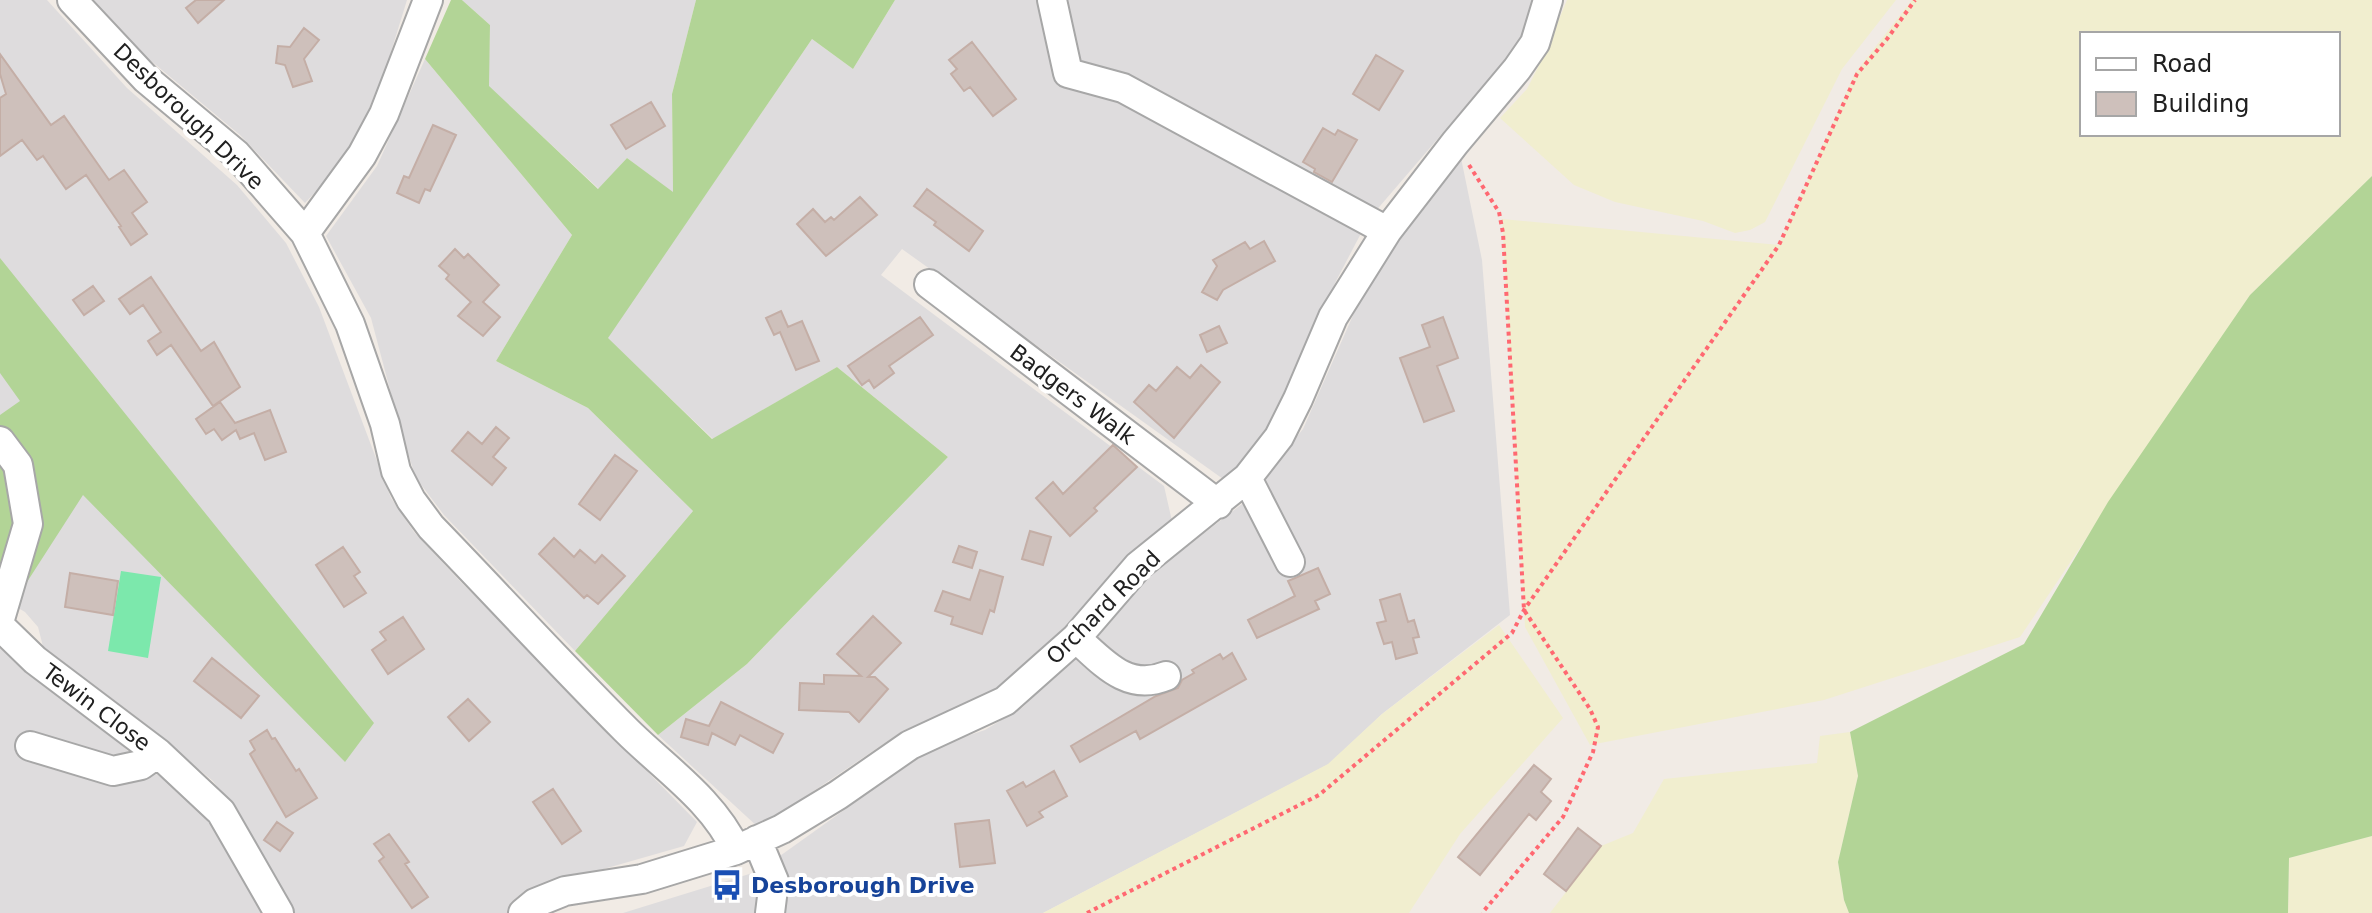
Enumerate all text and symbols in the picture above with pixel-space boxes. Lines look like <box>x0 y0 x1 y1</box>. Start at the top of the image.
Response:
legend <box>2080 32 2340 136</box>
street label: Desborough Drive <box>108 38 269 194</box>
text: Road <box>2152 50 2212 78</box>
text: Building <box>2152 90 2249 118</box>
street label: Badgers Walk <box>1005 339 1140 450</box>
street label: Orchard Road <box>1041 545 1165 669</box>
street label: Tewin Close <box>37 658 155 756</box>
bus stop icon: Desborough Drive <box>710 868 744 902</box>
place label: Desborough Drive <box>751 873 975 898</box>

